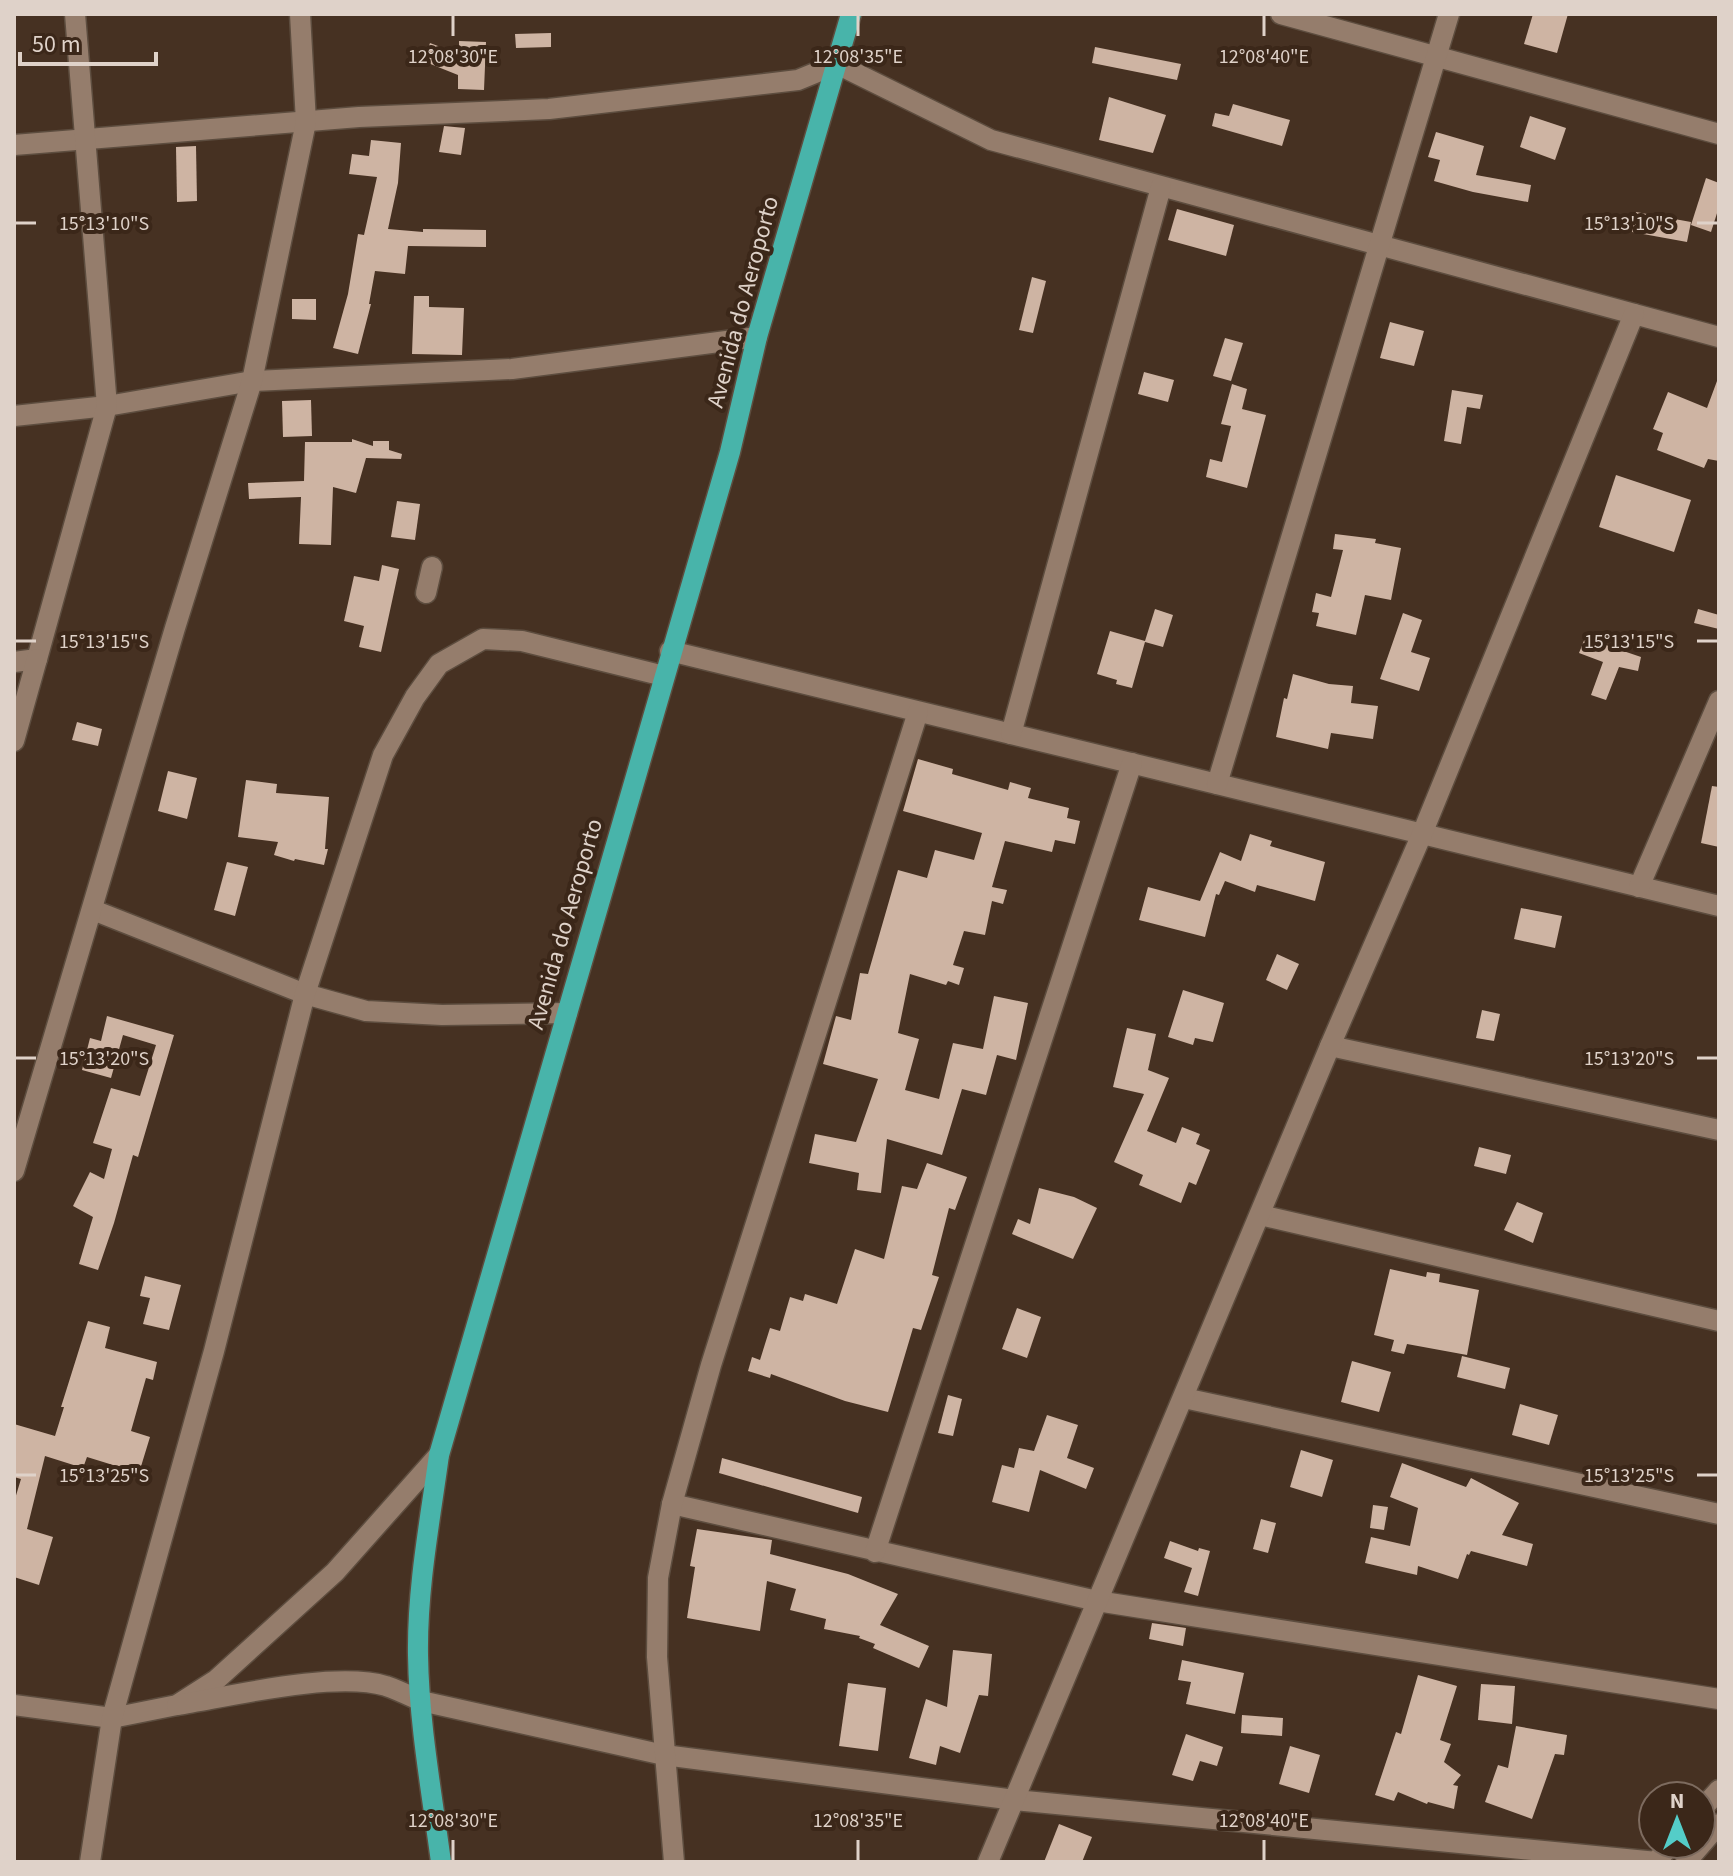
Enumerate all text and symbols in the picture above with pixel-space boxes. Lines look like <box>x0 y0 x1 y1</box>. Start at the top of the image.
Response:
scale bar <box>20 16 156 66</box>
text: 50 m <box>32 27 81 62</box>
text: 12°08'30"E <box>408 43 498 71</box>
text: 12°08'35"E <box>813 43 903 71</box>
text: 12°08'40"E <box>1219 43 1309 71</box>
street label: Avenida do Aeroporto <box>698 192 788 412</box>
text: 15°13'10"S <box>59 210 149 238</box>
text: 15°13'10"S <box>1584 210 1674 238</box>
text: 15°13'15"S <box>59 628 149 656</box>
text: 15°13'15"S <box>1584 628 1674 656</box>
street label: Avenida do Aeroporto <box>518 815 612 1033</box>
text: 15°13'20"S <box>59 1045 149 1073</box>
text: 15°13'20"S <box>1584 1045 1674 1073</box>
text: 15°13'25"S <box>59 1462 149 1490</box>
text: 15°13'25"S <box>1584 1462 1674 1490</box>
north arrow <box>1637 1780 1717 1860</box>
text: N <box>1670 1785 1684 1817</box>
text: 12°08'30"E <box>408 1807 498 1835</box>
text: 12°08'35"E <box>813 1807 903 1835</box>
text: 12°08'40"E <box>1219 1807 1309 1835</box>

